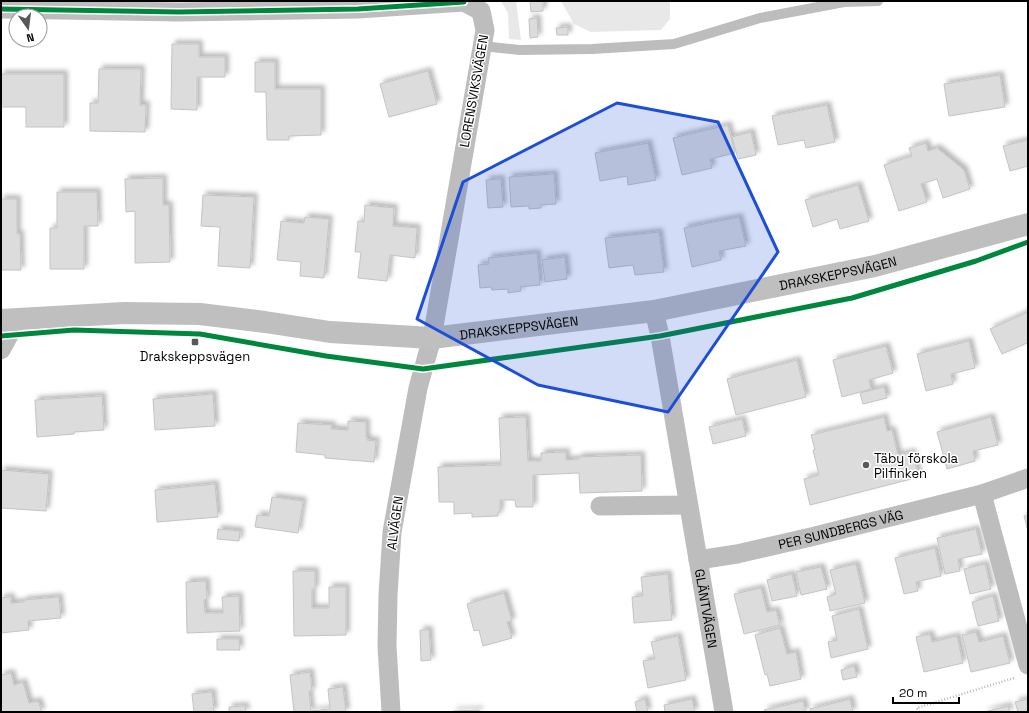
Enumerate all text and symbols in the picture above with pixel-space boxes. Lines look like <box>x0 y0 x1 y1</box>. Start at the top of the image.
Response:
north arrow <box>8 8 48 48</box>
text: N <box>25 30 36 45</box>
street label: LORENSVIKSVÄGEN <box>456 33 492 149</box>
street label: DRAKSKEPPSVÄGEN <box>778 252 898 294</box>
street label: DRAKSKEPPSVÄGEN <box>458 312 579 343</box>
marker: Drakskeppsvägen <box>190 337 200 347</box>
place label: Drakskeppsvägen <box>140 348 250 365</box>
place label: Täby förskola Pilfinken <box>874 450 959 482</box>
marker: Täby förskola Pilfinken <box>861 460 871 470</box>
street label: ALVÄGEN <box>383 495 407 551</box>
street label: PER SUNDBERGS VÄG <box>776 506 905 553</box>
street label: GLÄNTVÄGEN <box>691 567 721 649</box>
scale bar <box>893 679 959 705</box>
text: 20 m <box>899 685 927 701</box>

